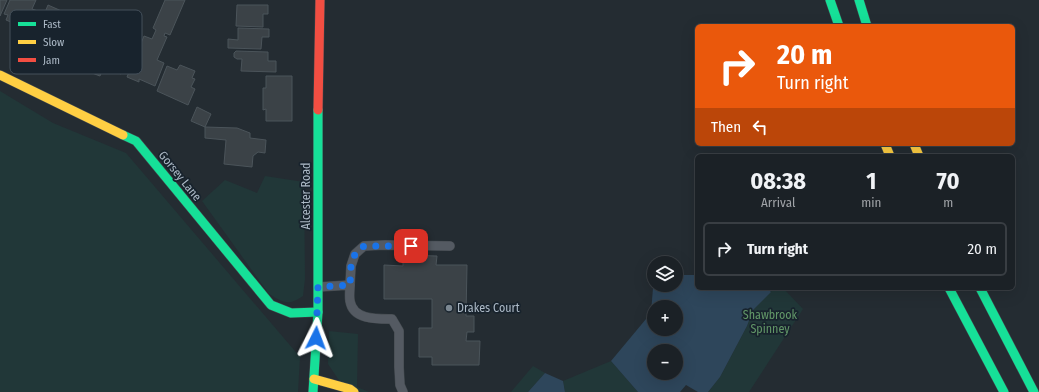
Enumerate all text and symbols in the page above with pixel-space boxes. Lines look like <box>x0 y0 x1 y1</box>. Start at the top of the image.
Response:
legend <box>10 10 142 74</box>
text: Fast <box>43 18 61 31</box>
text: Slow <box>43 36 64 49</box>
text: 20 m <box>777 38 832 71</box>
icon: right <box>711 40 763 92</box>
text: Jam <box>43 54 60 67</box>
text: Turn right <box>777 72 849 94</box>
icon: left <box>749 116 771 138</box>
text: Then <box>711 118 741 136</box>
street label: Gorsey Lane <box>156 148 204 204</box>
street label: Alcester Road <box>299 163 313 229</box>
text: 08:38 <box>750 167 806 195</box>
text: 1 <box>866 167 876 195</box>
text: 70 <box>937 167 960 195</box>
text: Arrival <box>761 195 795 210</box>
text: min <box>861 195 881 210</box>
text: m <box>943 195 953 210</box>
pin <box>394 229 428 263</box>
icon: arrive <box>400 235 422 257</box>
icon: right <box>713 238 735 260</box>
text: Turn right <box>747 240 808 258</box>
text: 20 m <box>968 240 997 258</box>
map controls <box>647 256 683 380</box>
button: layers <box>647 256 683 292</box>
button: + <box>647 300 683 336</box>
place label: Drakes Court <box>457 301 520 315</box>
marker: Drakes Court <box>444 303 454 313</box>
park label: Shawbrook Spinney <box>743 308 798 336</box>
position arrow <box>295 317 337 359</box>
button: − <box>647 344 683 380</box>

